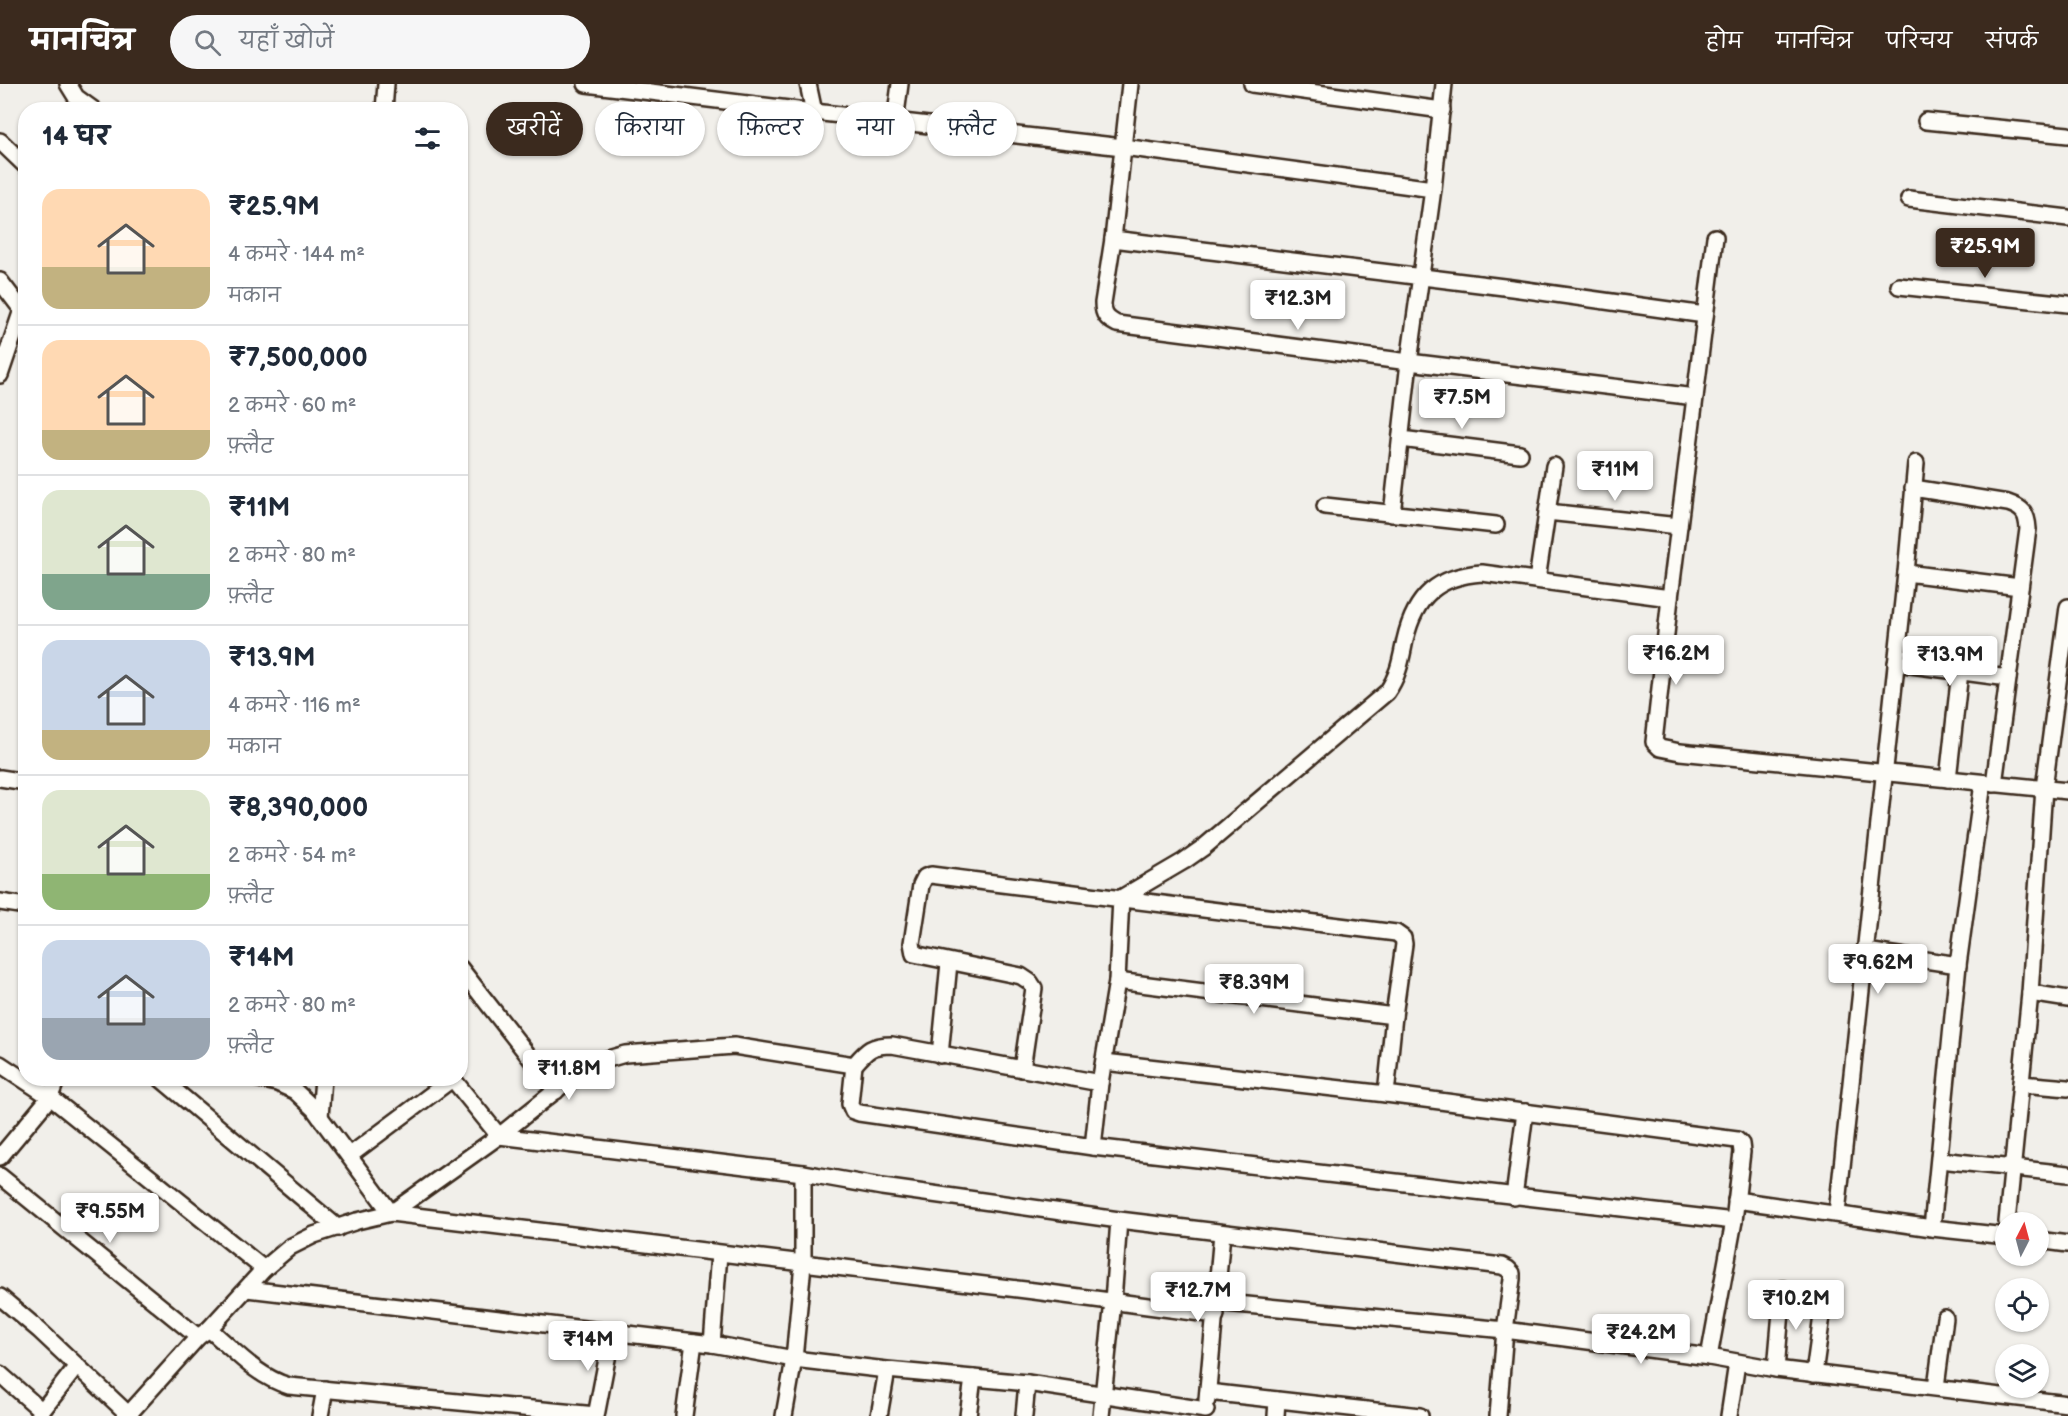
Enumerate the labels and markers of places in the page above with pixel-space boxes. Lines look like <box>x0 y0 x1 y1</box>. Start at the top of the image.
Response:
pin: ₹25.9M <box>1936 228 2034 279</box>
pin: ₹12.3M <box>1249 280 1347 331</box>
pin: ₹7.5M <box>1420 379 1504 430</box>
pin: ₹11M <box>1579 451 1651 502</box>
pin: ₹16.2M <box>1627 635 1725 686</box>
pin: ₹13.9M <box>1901 636 1999 687</box>
pin: ₹9.62M <box>1829 944 1927 995</box>
pin: ₹8.39M <box>1205 964 1303 1015</box>
pin: ₹11.8M <box>520 1050 618 1101</box>
pin: ₹9.55M <box>61 1193 159 1244</box>
pin: ₹12.7M <box>1149 1272 1247 1323</box>
pin: ₹10.2M <box>1747 1280 1845 1331</box>
pin: ₹24.2M <box>1592 1314 1690 1365</box>
pin: ₹14M <box>552 1321 624 1372</box>

